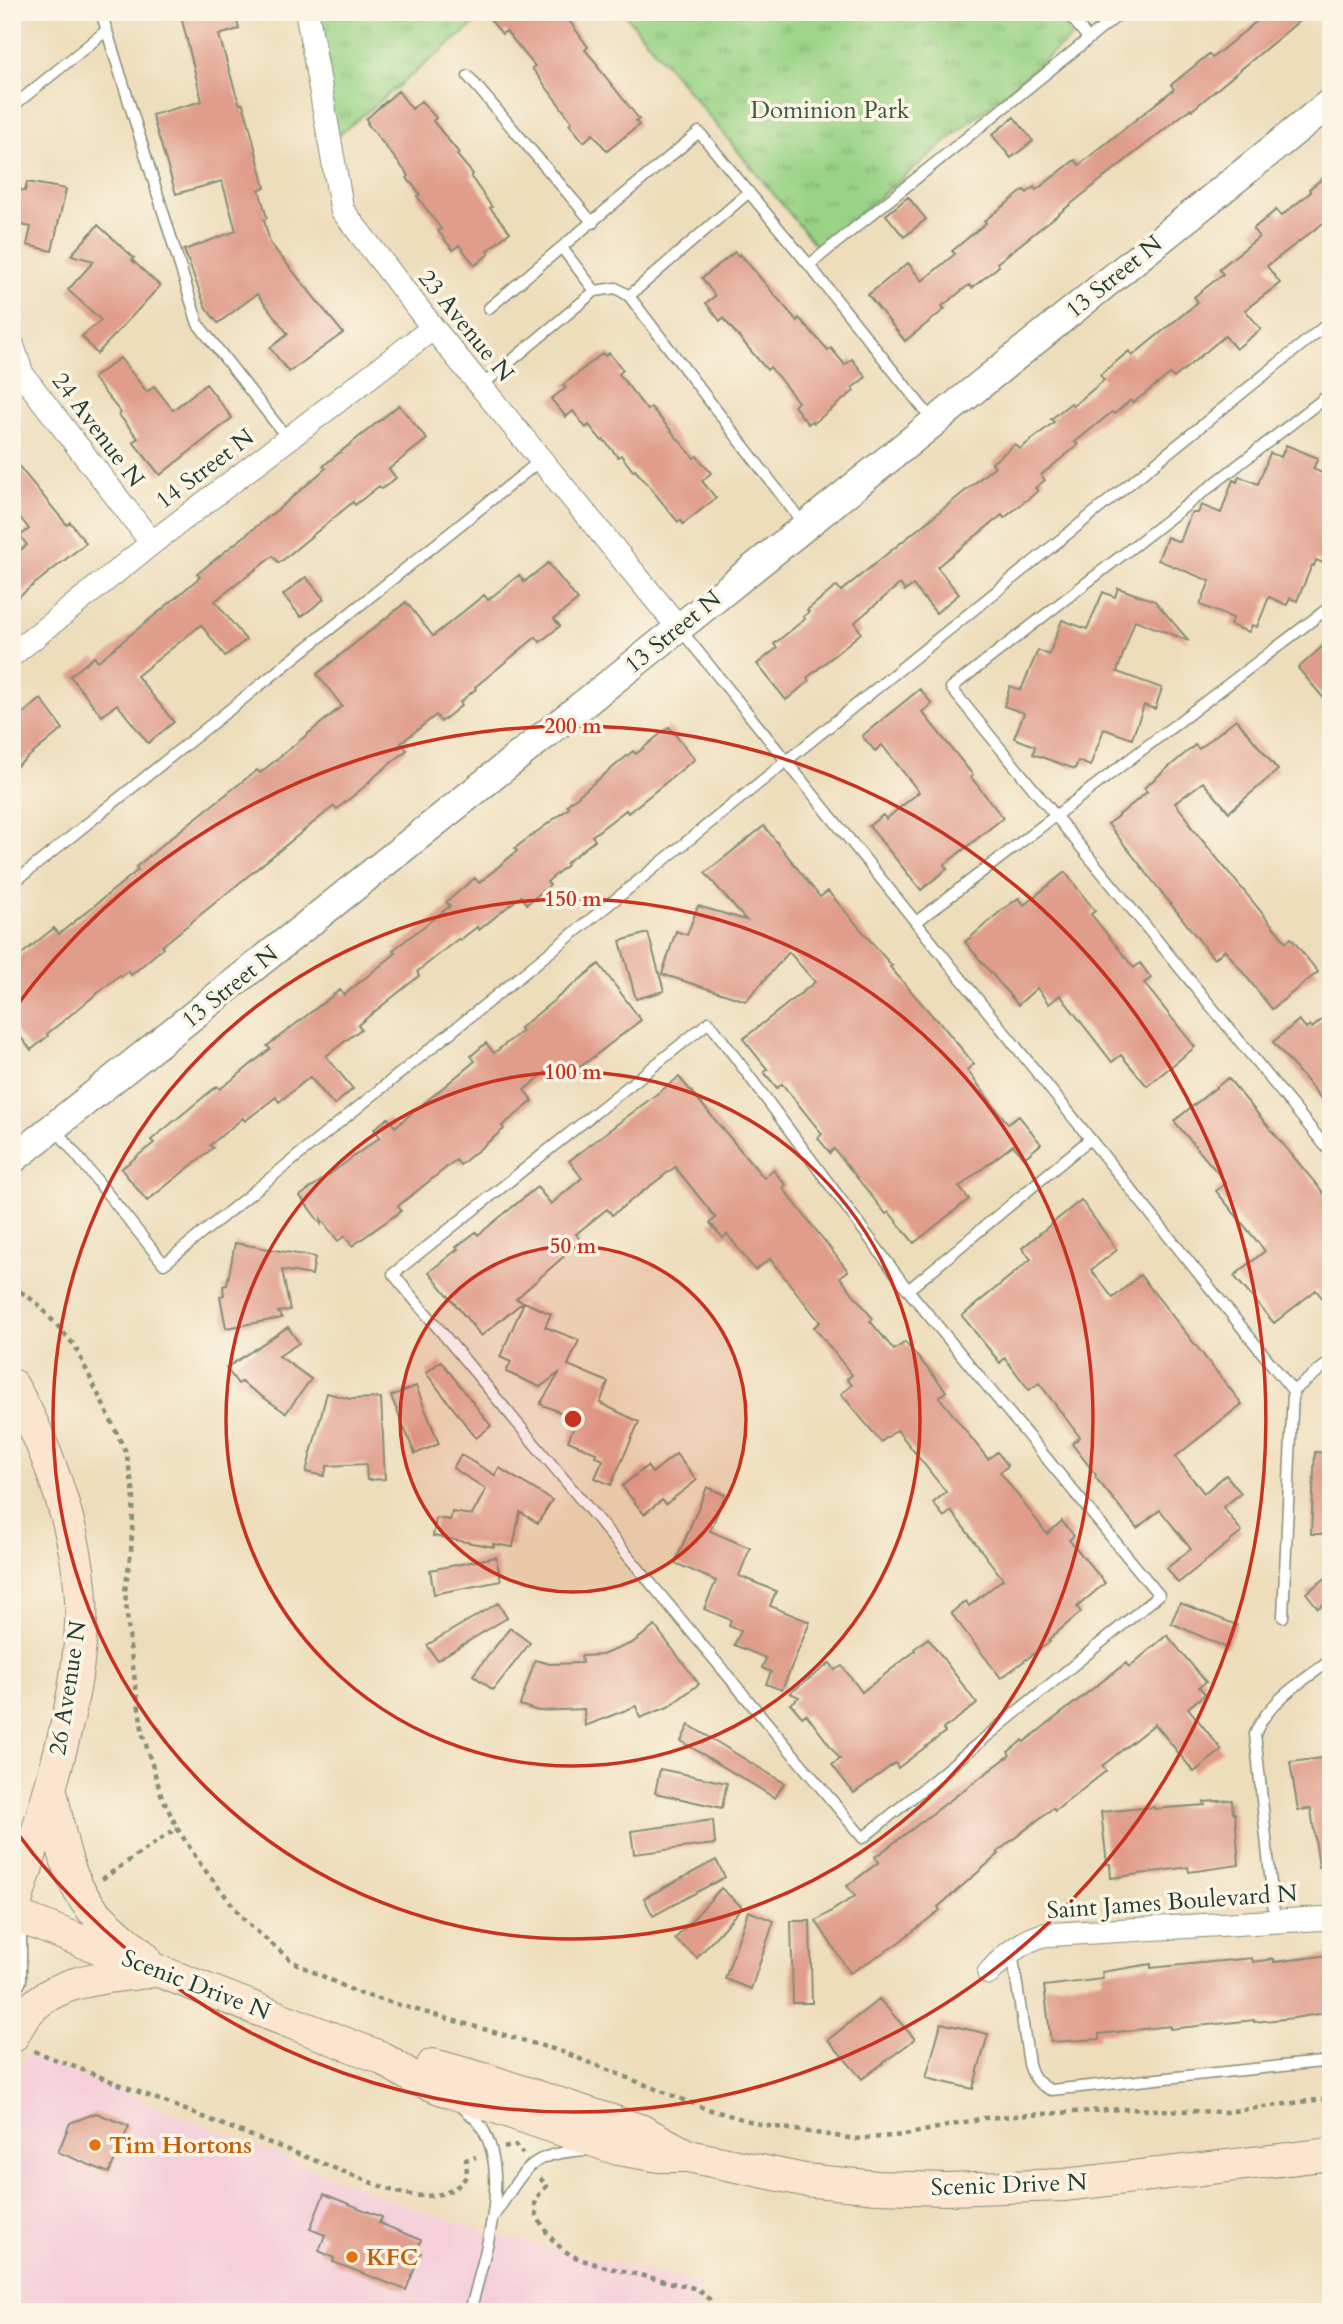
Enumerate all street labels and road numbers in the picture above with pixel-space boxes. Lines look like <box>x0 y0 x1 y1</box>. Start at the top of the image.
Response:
street label: 13 Street N <box>1059 227 1170 326</box>
street label: 23 Avenue N <box>410 263 522 390</box>
street label: 24 Avenue N <box>44 366 152 495</box>
street label: 14 Street N <box>149 421 262 517</box>
street label: 13 Street N <box>618 582 729 681</box>
street label: 13 Street N <box>175 937 286 1036</box>
street label: 26 Avenue N <box>41 1618 95 1758</box>
street label: Saint James Boulevard N <box>1045 1877 1299 1927</box>
street label: Scenic Drive N <box>117 1942 276 2029</box>
street label: Scenic Drive N <box>930 2166 1088 2204</box>

